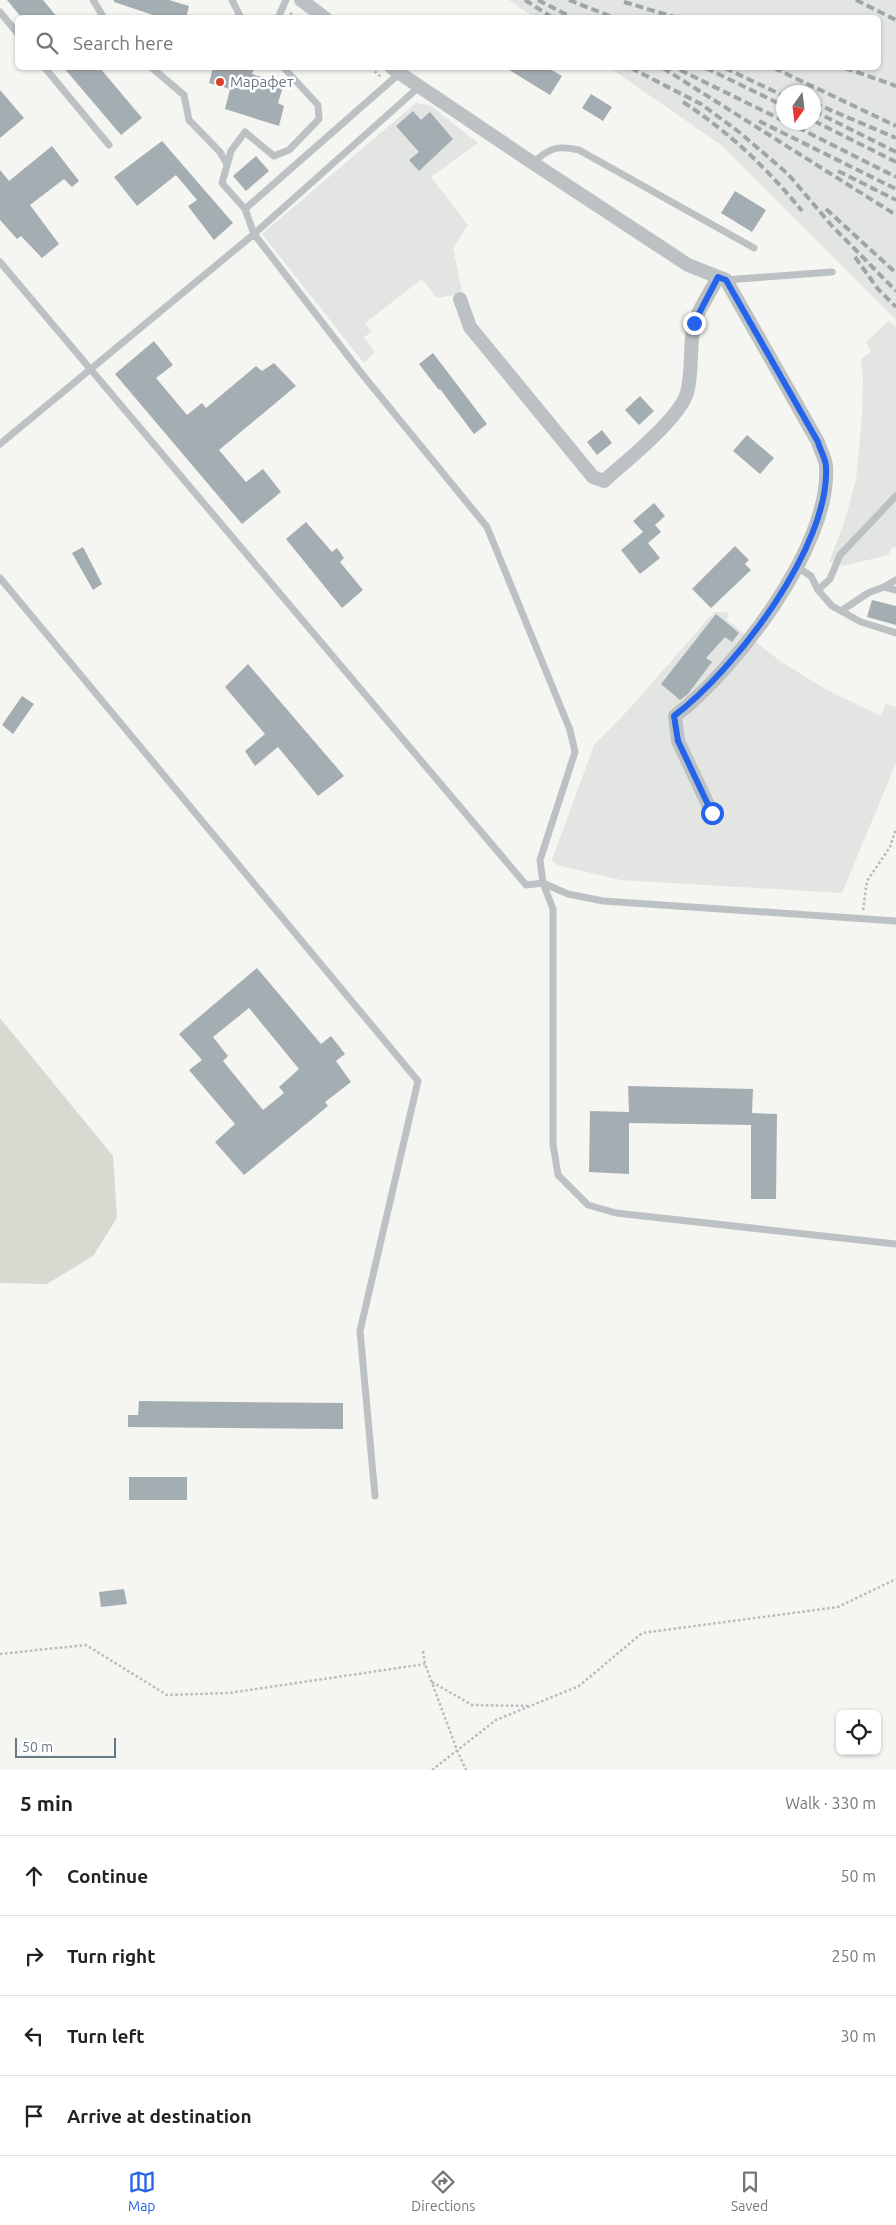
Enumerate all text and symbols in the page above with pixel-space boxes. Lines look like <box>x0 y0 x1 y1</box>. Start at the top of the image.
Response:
search box <box>15 15 881 70</box>
icon: search <box>33 29 61 57</box>
text: Search here <box>73 32 173 54</box>
place label: Марафет <box>230 73 294 90</box>
marker: Марафет <box>214 76 226 88</box>
north arrow <box>776 85 821 130</box>
route end <box>683 312 706 335</box>
route start <box>701 802 724 825</box>
map controls <box>836 1710 881 1755</box>
button: locate <box>836 1710 881 1755</box>
scale bar <box>15 1735 116 1758</box>
text: 50 m <box>22 1739 53 1755</box>
text: 5 min <box>20 1791 73 1815</box>
text: Walk · 330 m <box>785 1794 876 1812</box>
icon: ahead <box>20 1862 48 1890</box>
text: Continue <box>67 1865 148 1887</box>
text: 50 m <box>840 1867 876 1885</box>
icon: right <box>20 1942 48 1970</box>
text: Turn right <box>67 1945 155 1967</box>
text: 250 m <box>831 1947 876 1965</box>
icon: left <box>20 2022 48 2050</box>
text: Turn left <box>67 2025 145 2047</box>
text: 30 m <box>840 2027 876 2045</box>
icon: arrive <box>20 2102 48 2130</box>
text: Arrive at destination <box>67 2105 252 2127</box>
tab: Map <box>128 2168 156 2214</box>
tab: Directions <box>411 2168 475 2214</box>
tab: Saved <box>731 2168 768 2214</box>

